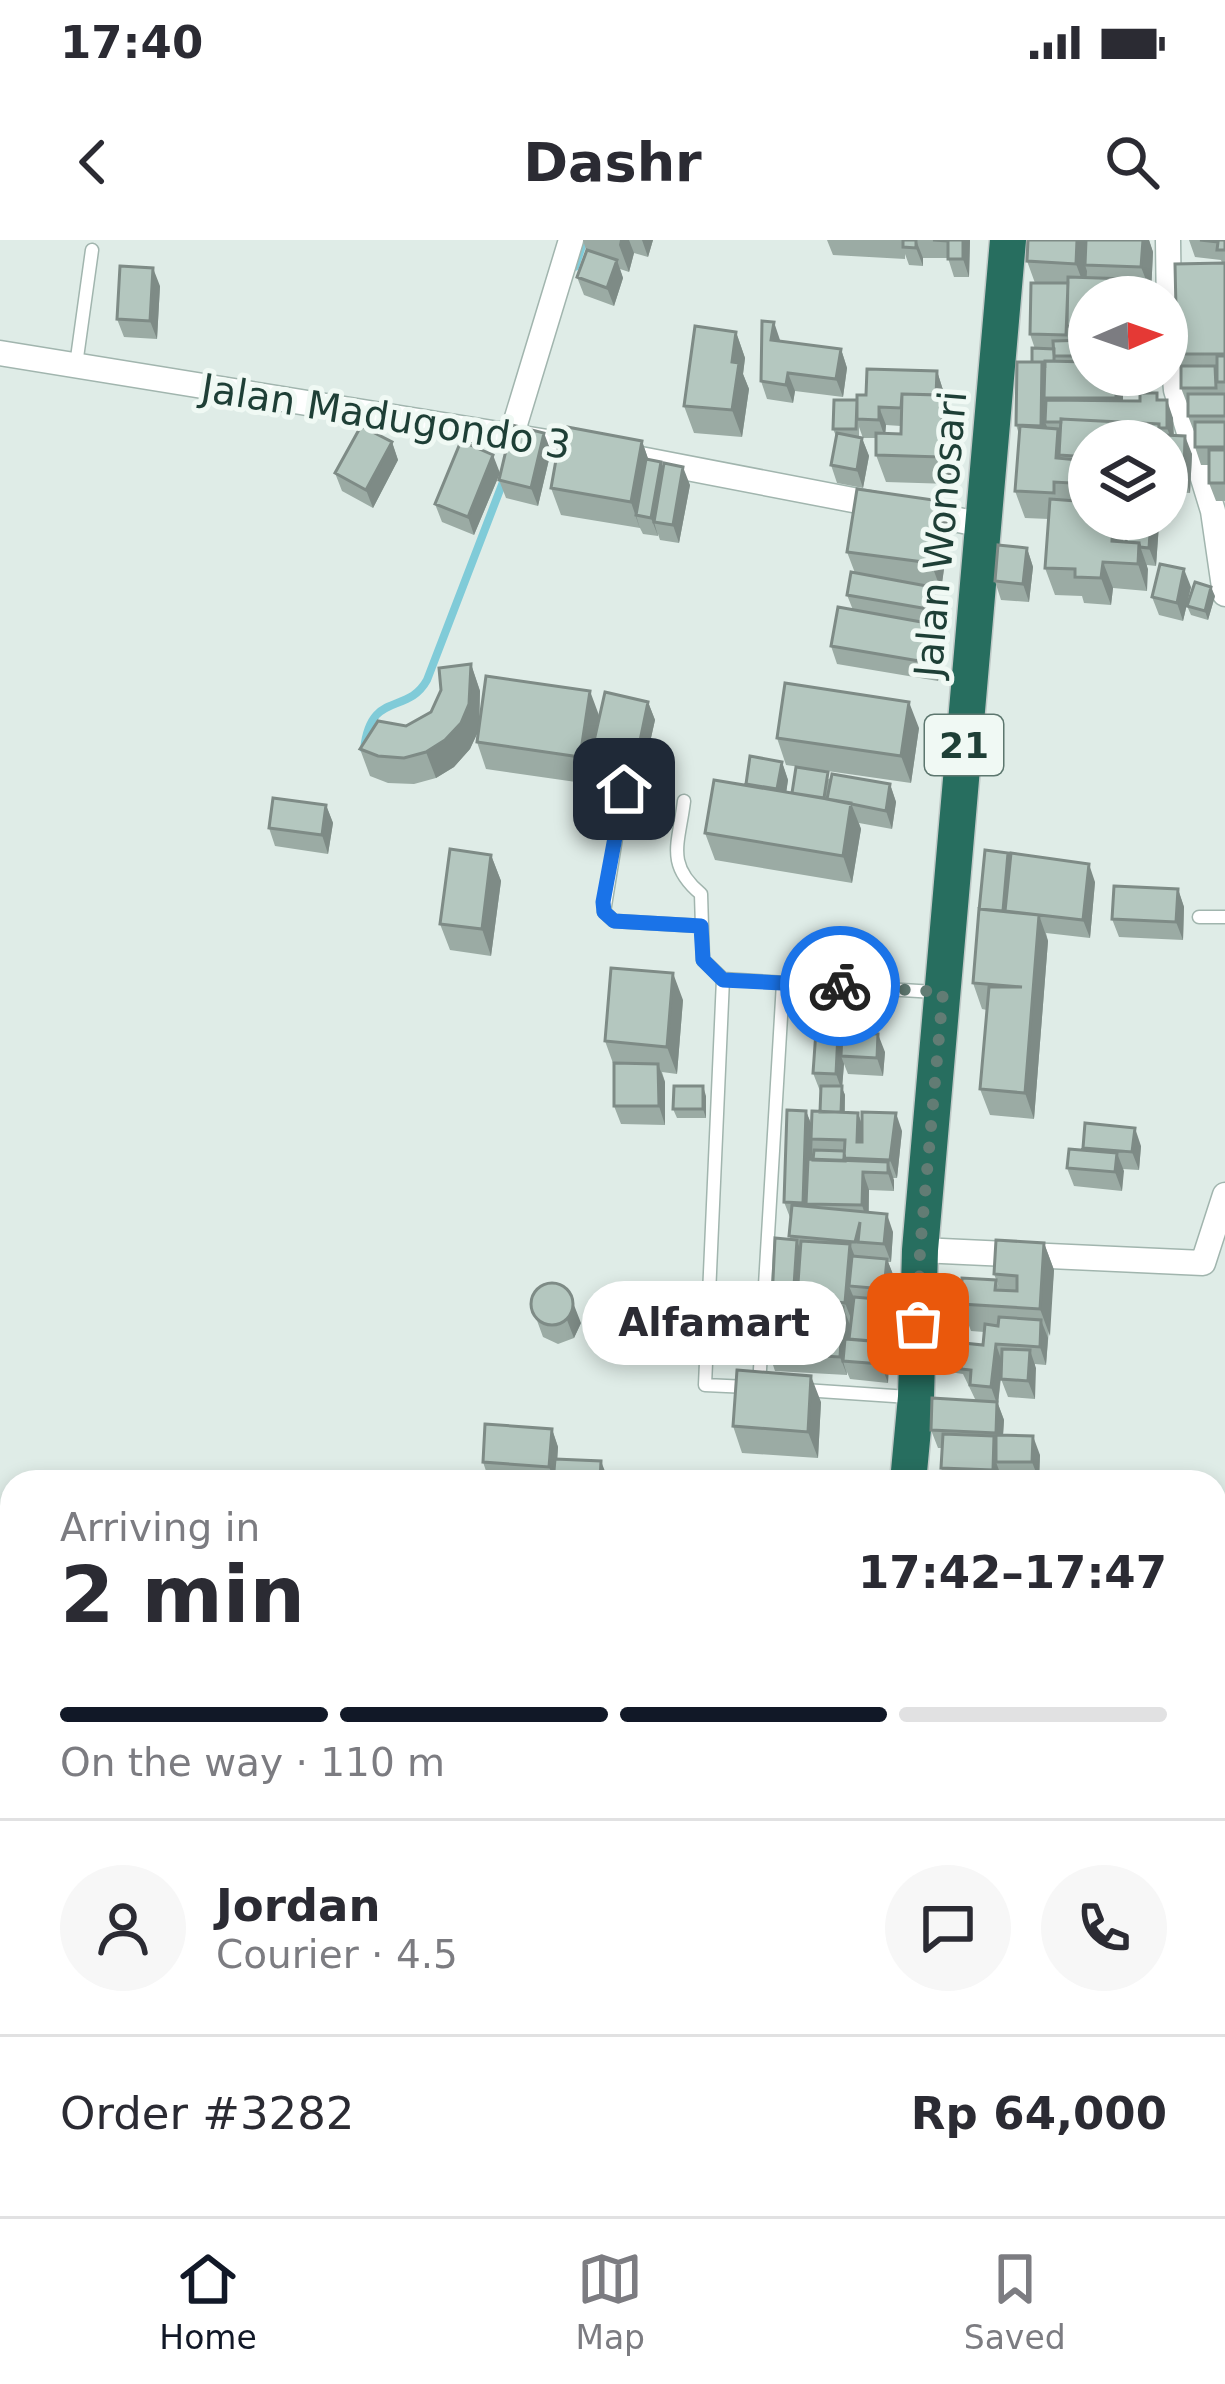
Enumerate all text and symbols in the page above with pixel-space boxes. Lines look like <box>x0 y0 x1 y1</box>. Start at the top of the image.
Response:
text: 17:40 <box>60 16 203 69</box>
icon: back <box>60 129 126 195</box>
icon: search <box>1099 129 1165 195</box>
text: Dashr <box>523 131 702 194</box>
north arrow <box>1068 276 1188 396</box>
map controls <box>1068 276 1188 540</box>
street label: Jalan Madugondo 3 <box>195 365 574 468</box>
street label: Jalan Wonosari <box>905 389 975 682</box>
button: layers <box>1068 420 1188 540</box>
road number: 21 <box>925 715 1003 775</box>
pin <box>573 738 675 840</box>
icon: home <box>591 756 657 822</box>
courier <box>780 926 900 1046</box>
icon: bike <box>807 953 873 1019</box>
pin <box>867 1273 969 1375</box>
callout: Alfamart <box>582 1282 846 1366</box>
icon: bag <box>885 1291 951 1357</box>
text: Alfamart <box>618 1300 810 1345</box>
text: Arriving in <box>60 1505 260 1550</box>
text: 17:42–17:47 <box>858 1546 1167 1599</box>
text: 2 min <box>60 1550 305 1640</box>
text: On the way · 110 m <box>60 1740 445 1785</box>
button: person <box>60 1865 186 1991</box>
button: chat <box>885 1865 1011 1991</box>
button: phone <box>1041 1865 1167 1991</box>
text: Jordan <box>216 1879 380 1932</box>
text: Courier · 4.5 <box>216 1932 458 1977</box>
text: Order #3282 <box>60 2087 354 2140</box>
text: Rp 64,000 <box>911 2087 1167 2140</box>
tab: Home <box>159 2246 257 2357</box>
tab: Map <box>575 2246 645 2357</box>
tab: Saved <box>964 2246 1066 2357</box>

